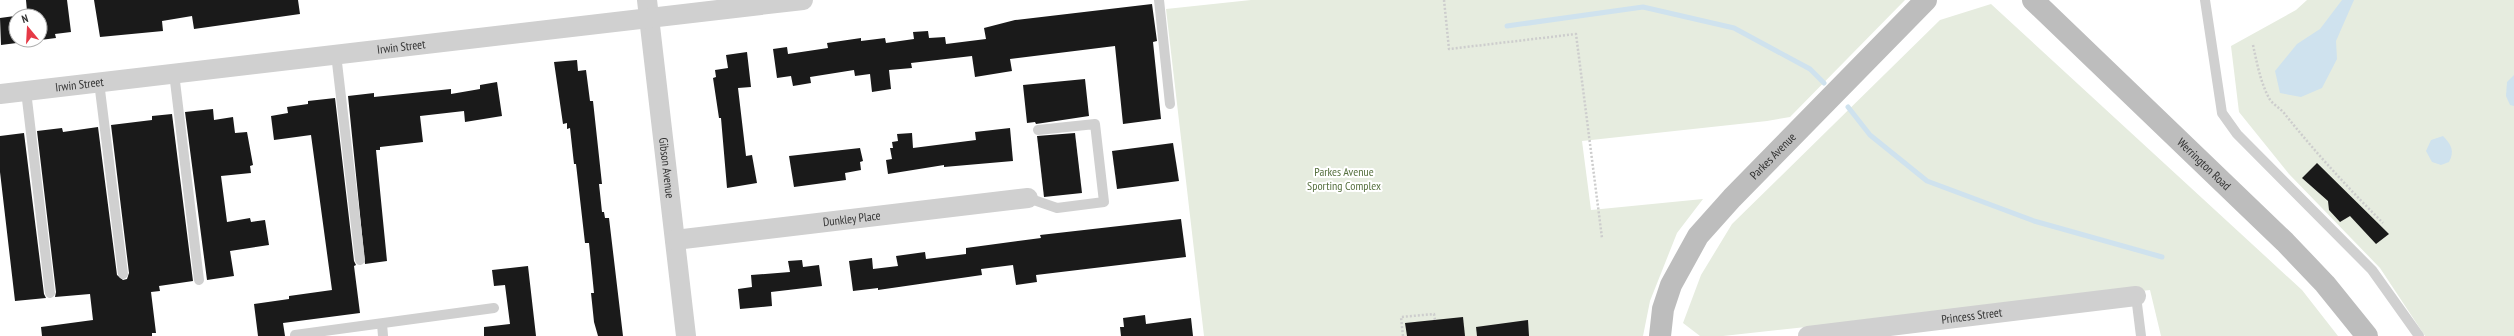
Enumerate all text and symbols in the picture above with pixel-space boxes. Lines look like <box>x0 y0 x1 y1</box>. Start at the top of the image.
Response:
north arrow <box>8 8 48 48</box>
text: N <box>20 11 30 26</box>
street label: Irwin Street <box>376 36 427 57</box>
street label: Irwin Street <box>54 74 105 94</box>
street label: Parkes Avenue <box>1747 129 1799 182</box>
street label: Werrington Road <box>2174 134 2234 193</box>
street label: Gibson Avenue <box>656 137 678 199</box>
park label: Parkes Avenue Sporting Complex <box>1307 164 1381 193</box>
street label: Dunkley Place <box>822 208 881 229</box>
street label: Princess Street <box>1941 304 2004 327</box>

